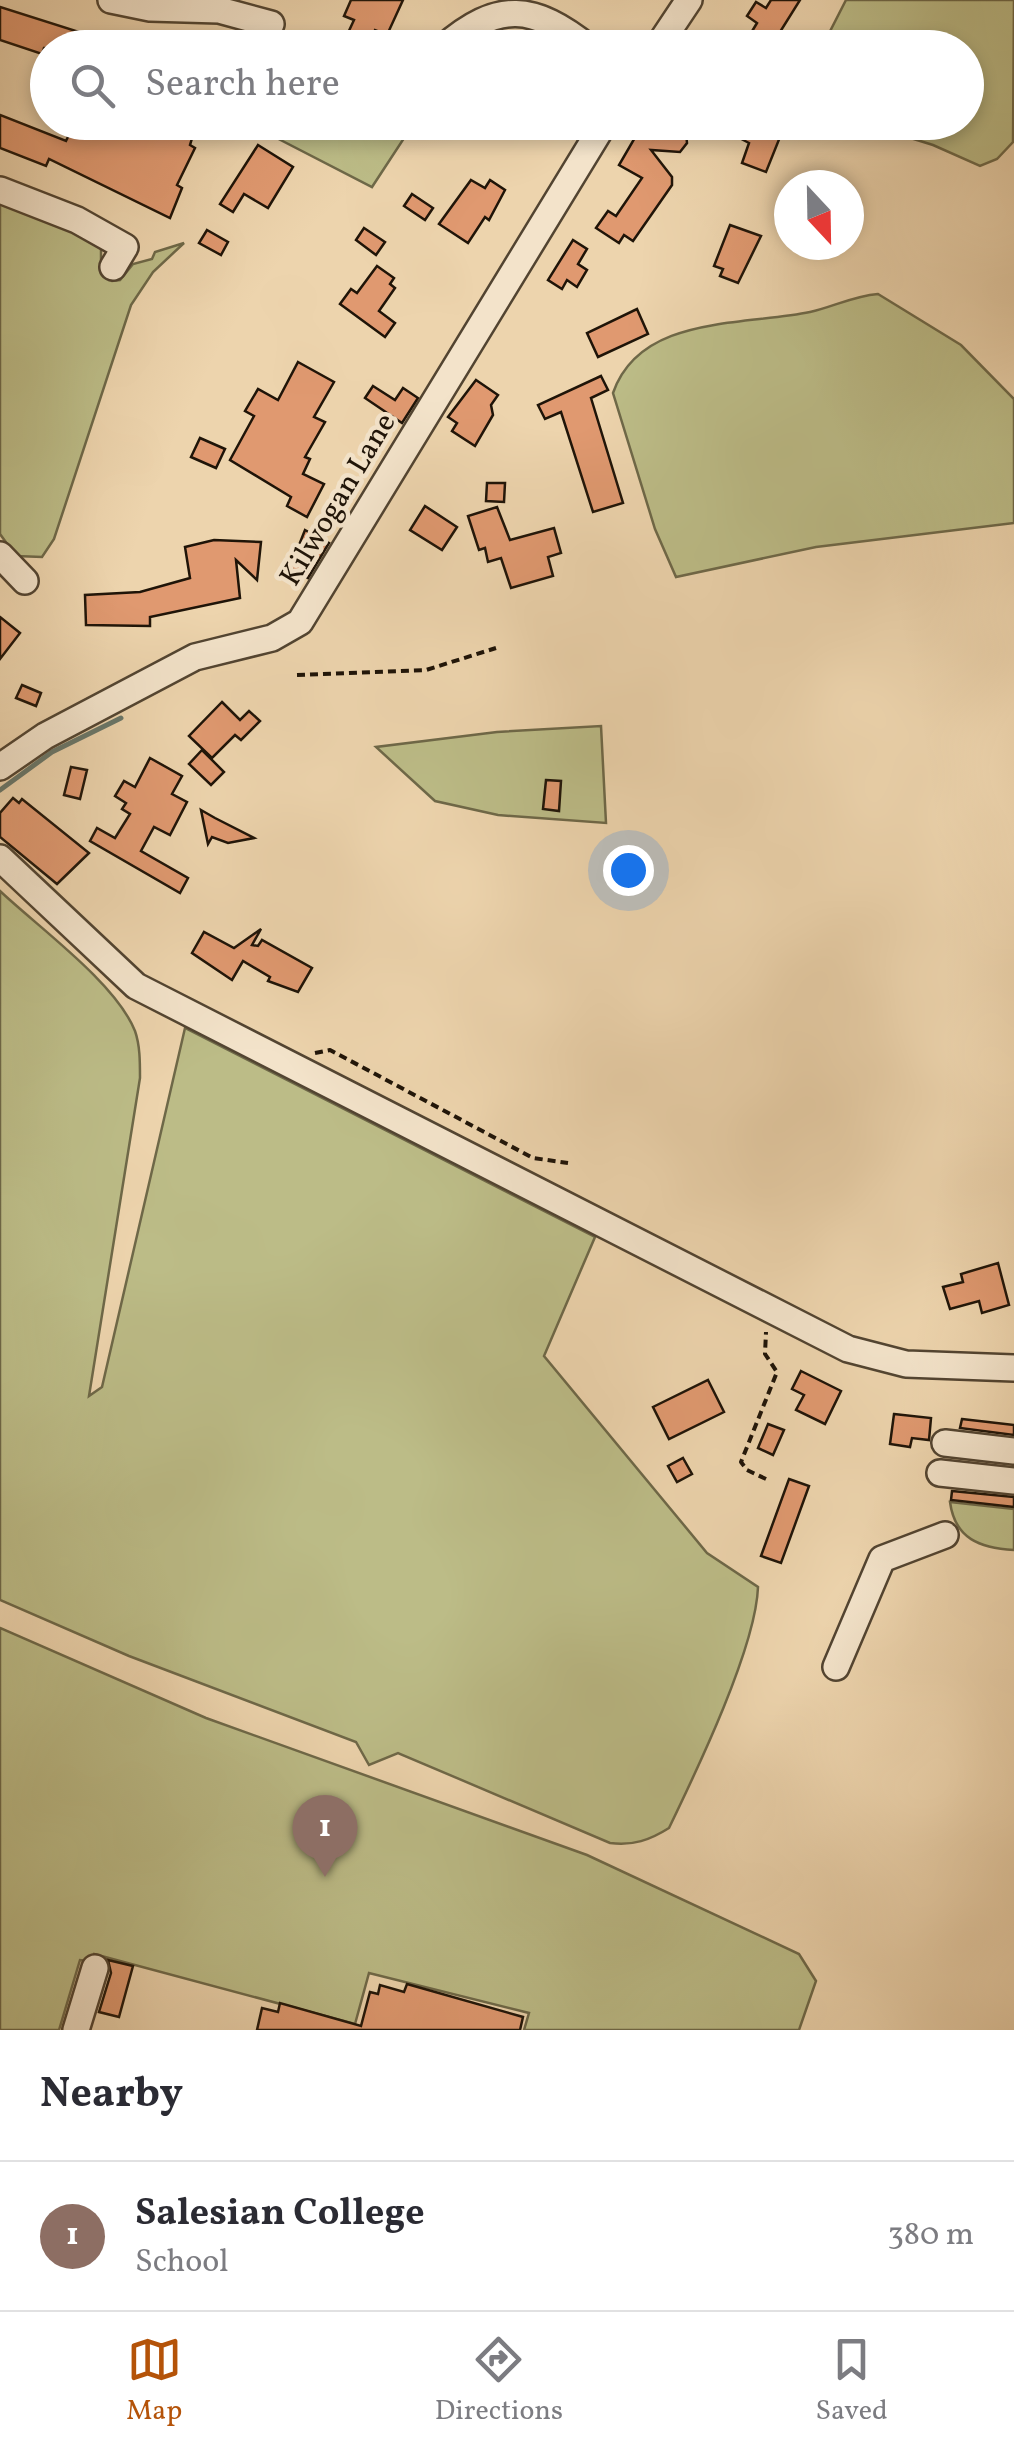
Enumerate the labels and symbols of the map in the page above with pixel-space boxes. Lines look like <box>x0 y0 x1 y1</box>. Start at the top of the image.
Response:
north arrow <box>774 170 864 260</box>
street label: Kilwogan Lane <box>270 406 407 595</box>
your location <box>603 845 654 896</box>
pin: 1 <box>292 1794 358 1877</box>

